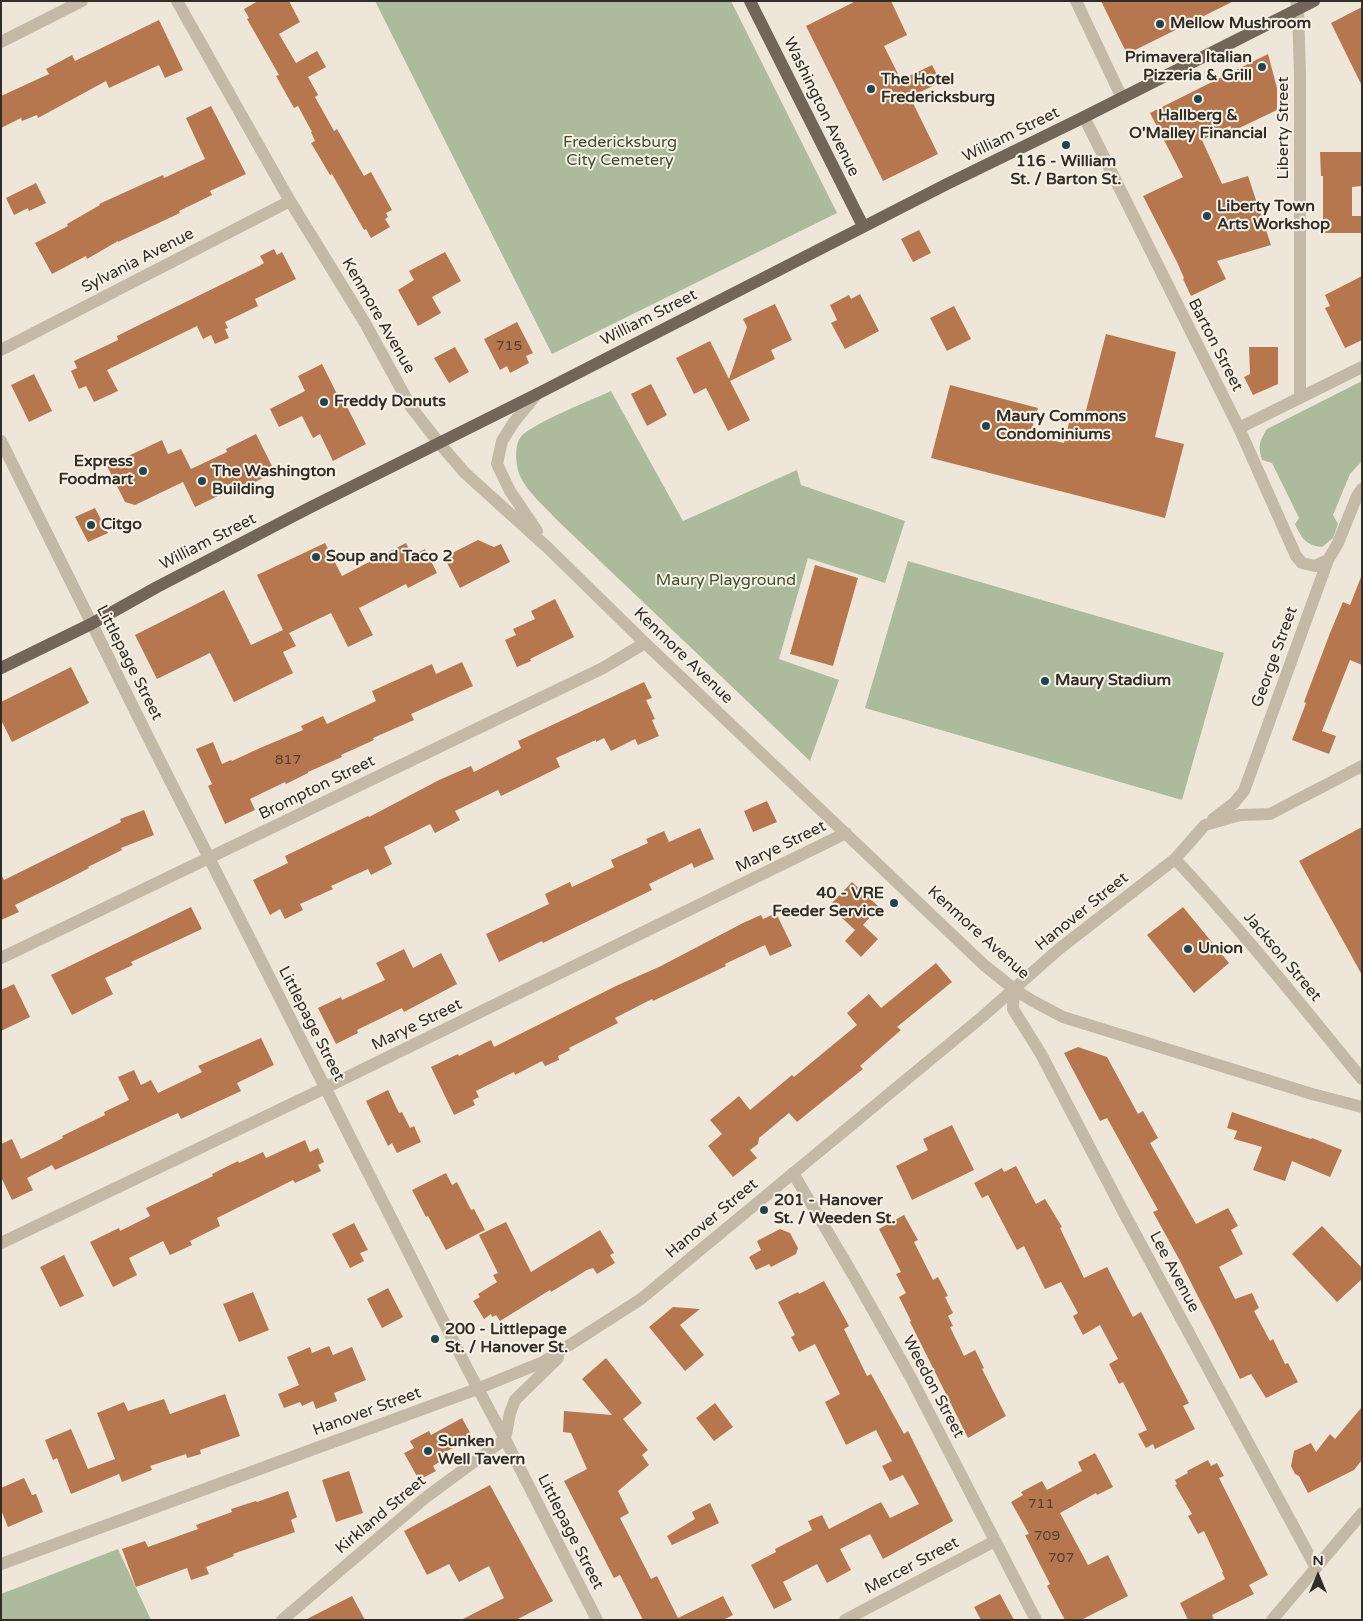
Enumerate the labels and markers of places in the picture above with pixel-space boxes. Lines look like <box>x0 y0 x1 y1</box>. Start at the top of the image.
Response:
place label: Mellow Mushroom <box>1170 14 1311 34</box>
marker: Mellow Mushroom <box>1154 18 1166 30</box>
place label: Primavera Italian Pizzeria & Grill <box>1125 48 1252 86</box>
marker: Primavera Italian Pizzeria & Grill <box>1256 61 1268 73</box>
place label: The Hotel Fredericksburg <box>881 70 995 108</box>
marker: The Hotel Fredericksburg <box>865 83 877 95</box>
marker: Hallberg & O'Malley Financial <box>1192 93 1204 105</box>
place label: Hallberg & O'Malley Financial <box>1129 106 1267 144</box>
marker: 116 - William St. / Barton St. <box>1060 139 1072 151</box>
place label: 116 - William St. / Barton St. <box>1011 152 1121 190</box>
place label: Liberty Town Arts Workshop <box>1217 197 1330 235</box>
marker: Liberty Town Arts Workshop <box>1201 210 1213 222</box>
place label: Freddy Donuts <box>334 392 446 412</box>
marker: Freddy Donuts <box>318 396 330 408</box>
place label: Maury Commons Condominiums <box>996 407 1126 445</box>
marker: Maury Commons Condominiums <box>980 420 992 432</box>
place label: Express Foodmart <box>58 452 133 490</box>
place label: The Washington Building <box>212 462 336 500</box>
marker: Express Foodmart <box>137 465 149 477</box>
marker: The Washington Building <box>196 475 208 487</box>
place label: Citgo <box>101 515 142 535</box>
marker: Citgo <box>85 519 97 531</box>
place label: Soup and Taco 2 <box>326 547 452 567</box>
marker: Soup and Taco 2 <box>310 551 322 563</box>
place label: Maury Stadium <box>1055 671 1171 691</box>
marker: Maury Stadium <box>1039 675 1051 687</box>
place label: 40 - VRE Feeder Service <box>772 884 884 922</box>
marker: 40 - VRE Feeder Service <box>888 897 900 909</box>
place label: Union <box>1198 939 1243 959</box>
marker: Union <box>1182 943 1194 955</box>
place label: 201 - Hanover St. / Weeden St. <box>774 1191 896 1229</box>
marker: 201 - Hanover St. / Weeden St. <box>758 1204 770 1216</box>
place label: 200 - Littlepage St. / Hanover St. <box>445 1320 568 1358</box>
marker: 200 - Littlepage St. / Hanover St. <box>429 1333 441 1345</box>
place label: Sunken Well Tavern <box>438 1432 525 1470</box>
marker: Sunken Well Tavern <box>422 1445 434 1457</box>

